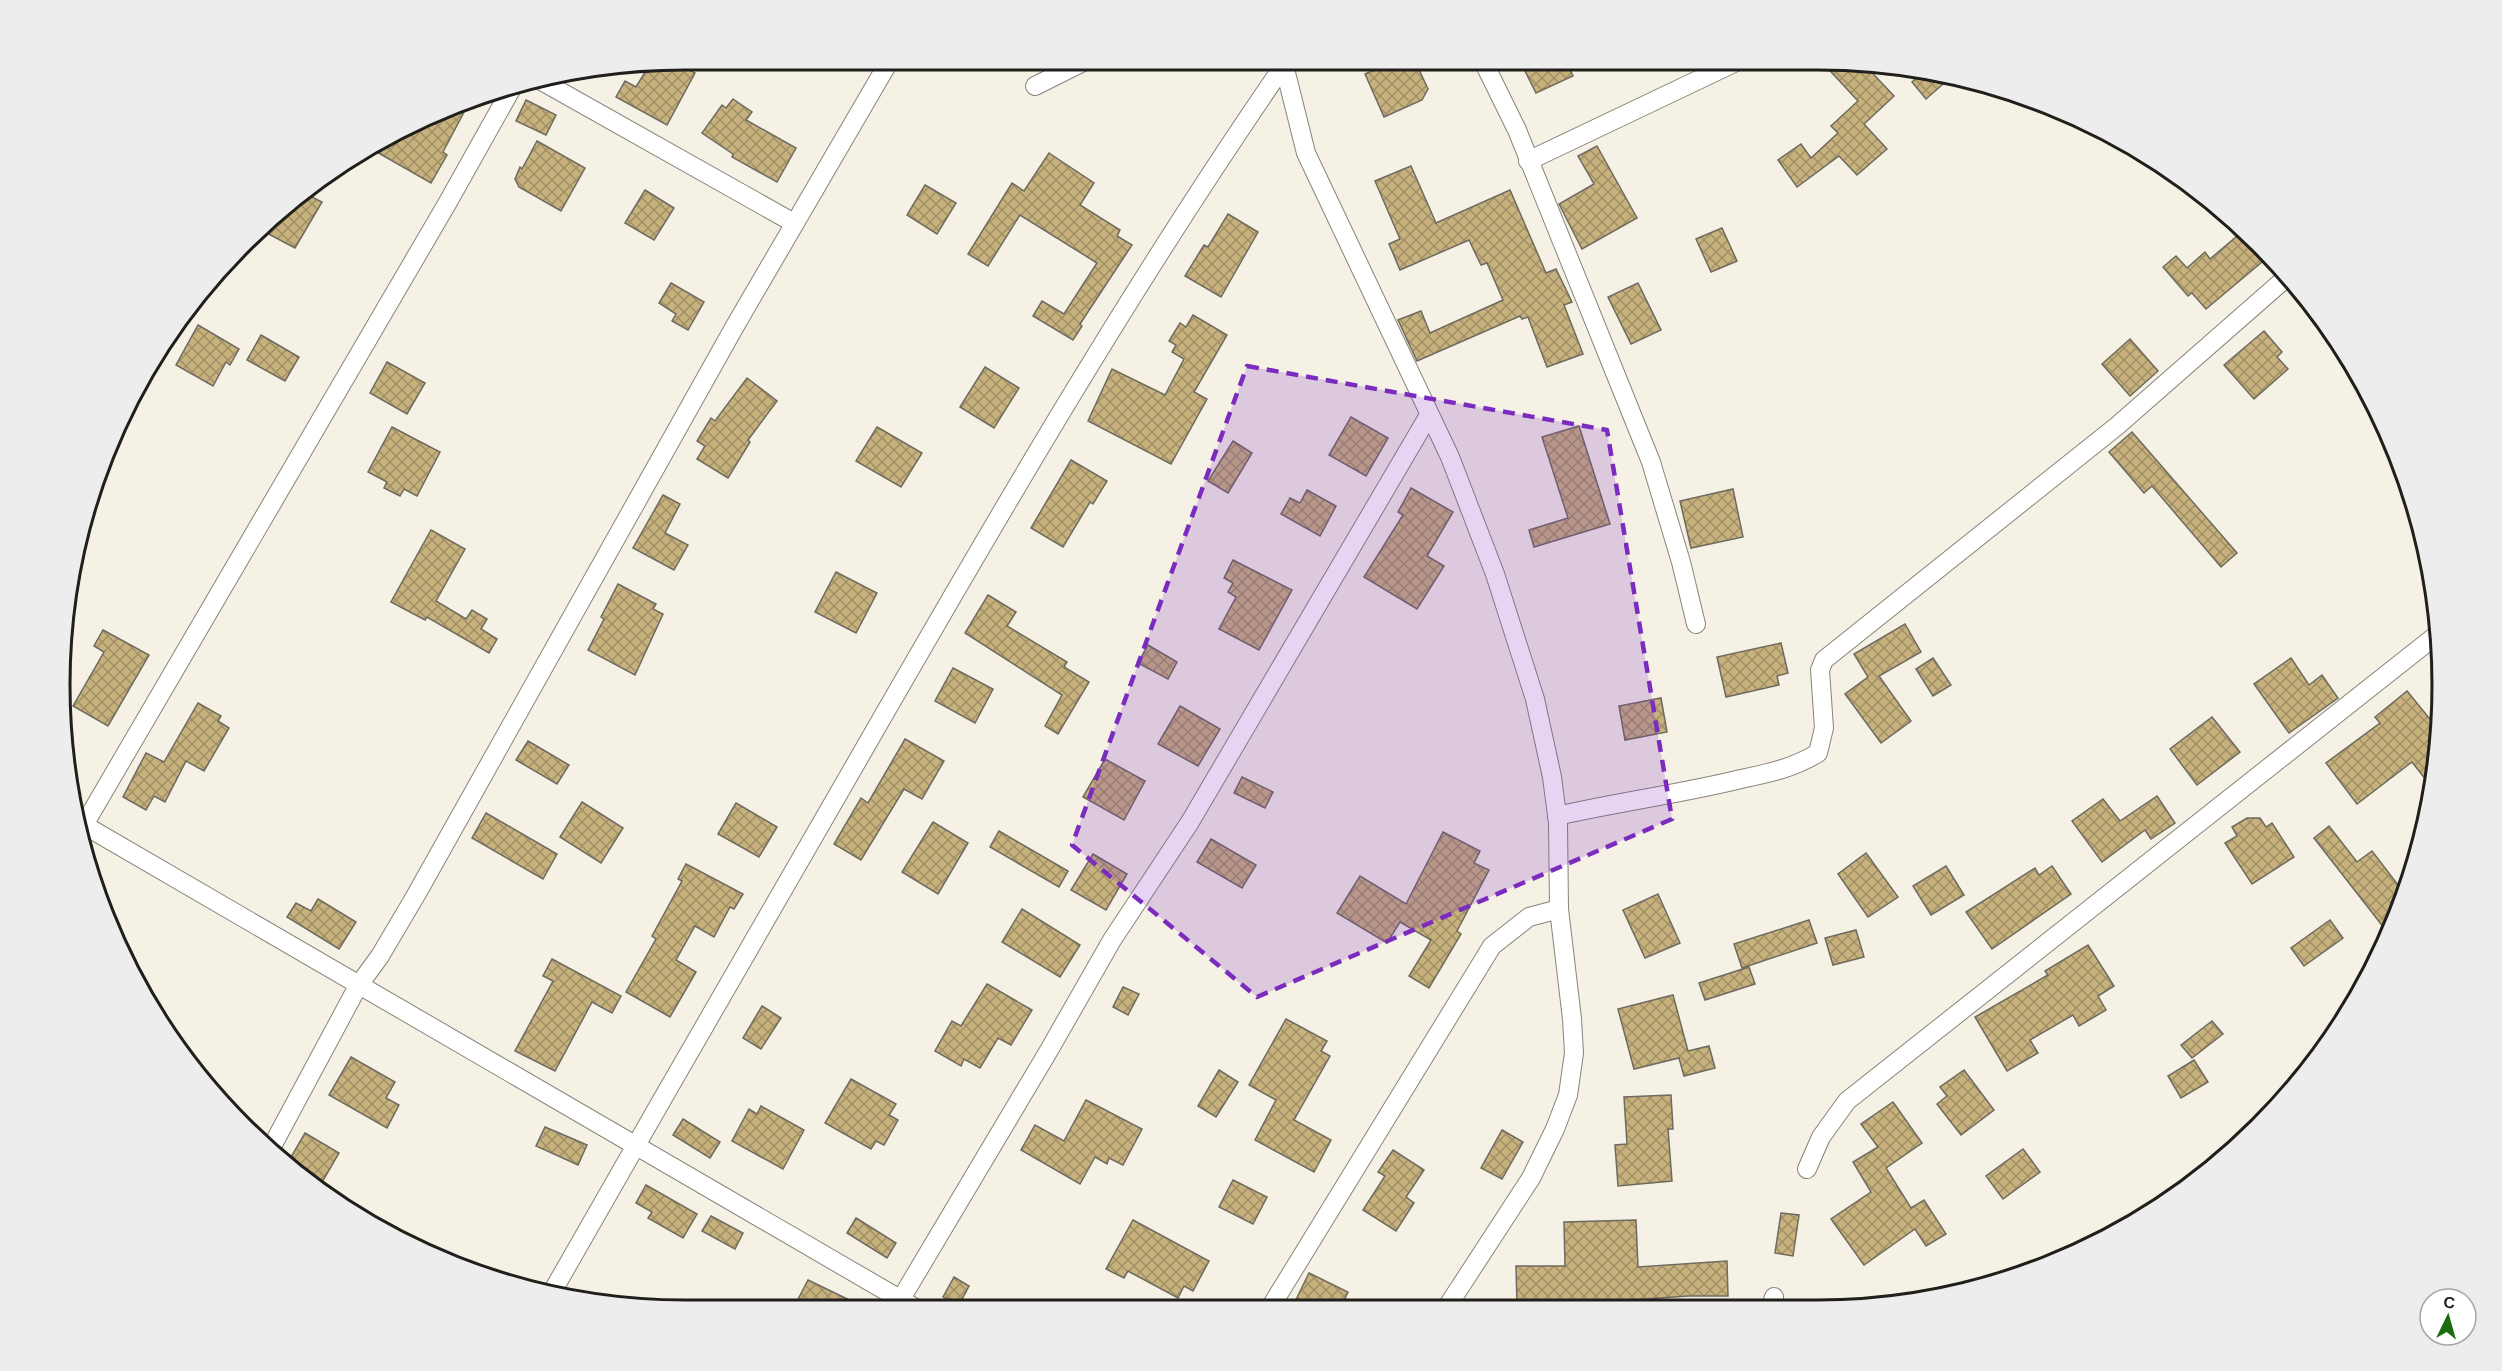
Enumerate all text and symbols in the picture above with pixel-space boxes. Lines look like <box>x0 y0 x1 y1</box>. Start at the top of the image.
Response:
north arrow <box>2418 1287 2478 1347</box>
text: С <box>2443 1294 2456 1312</box>

